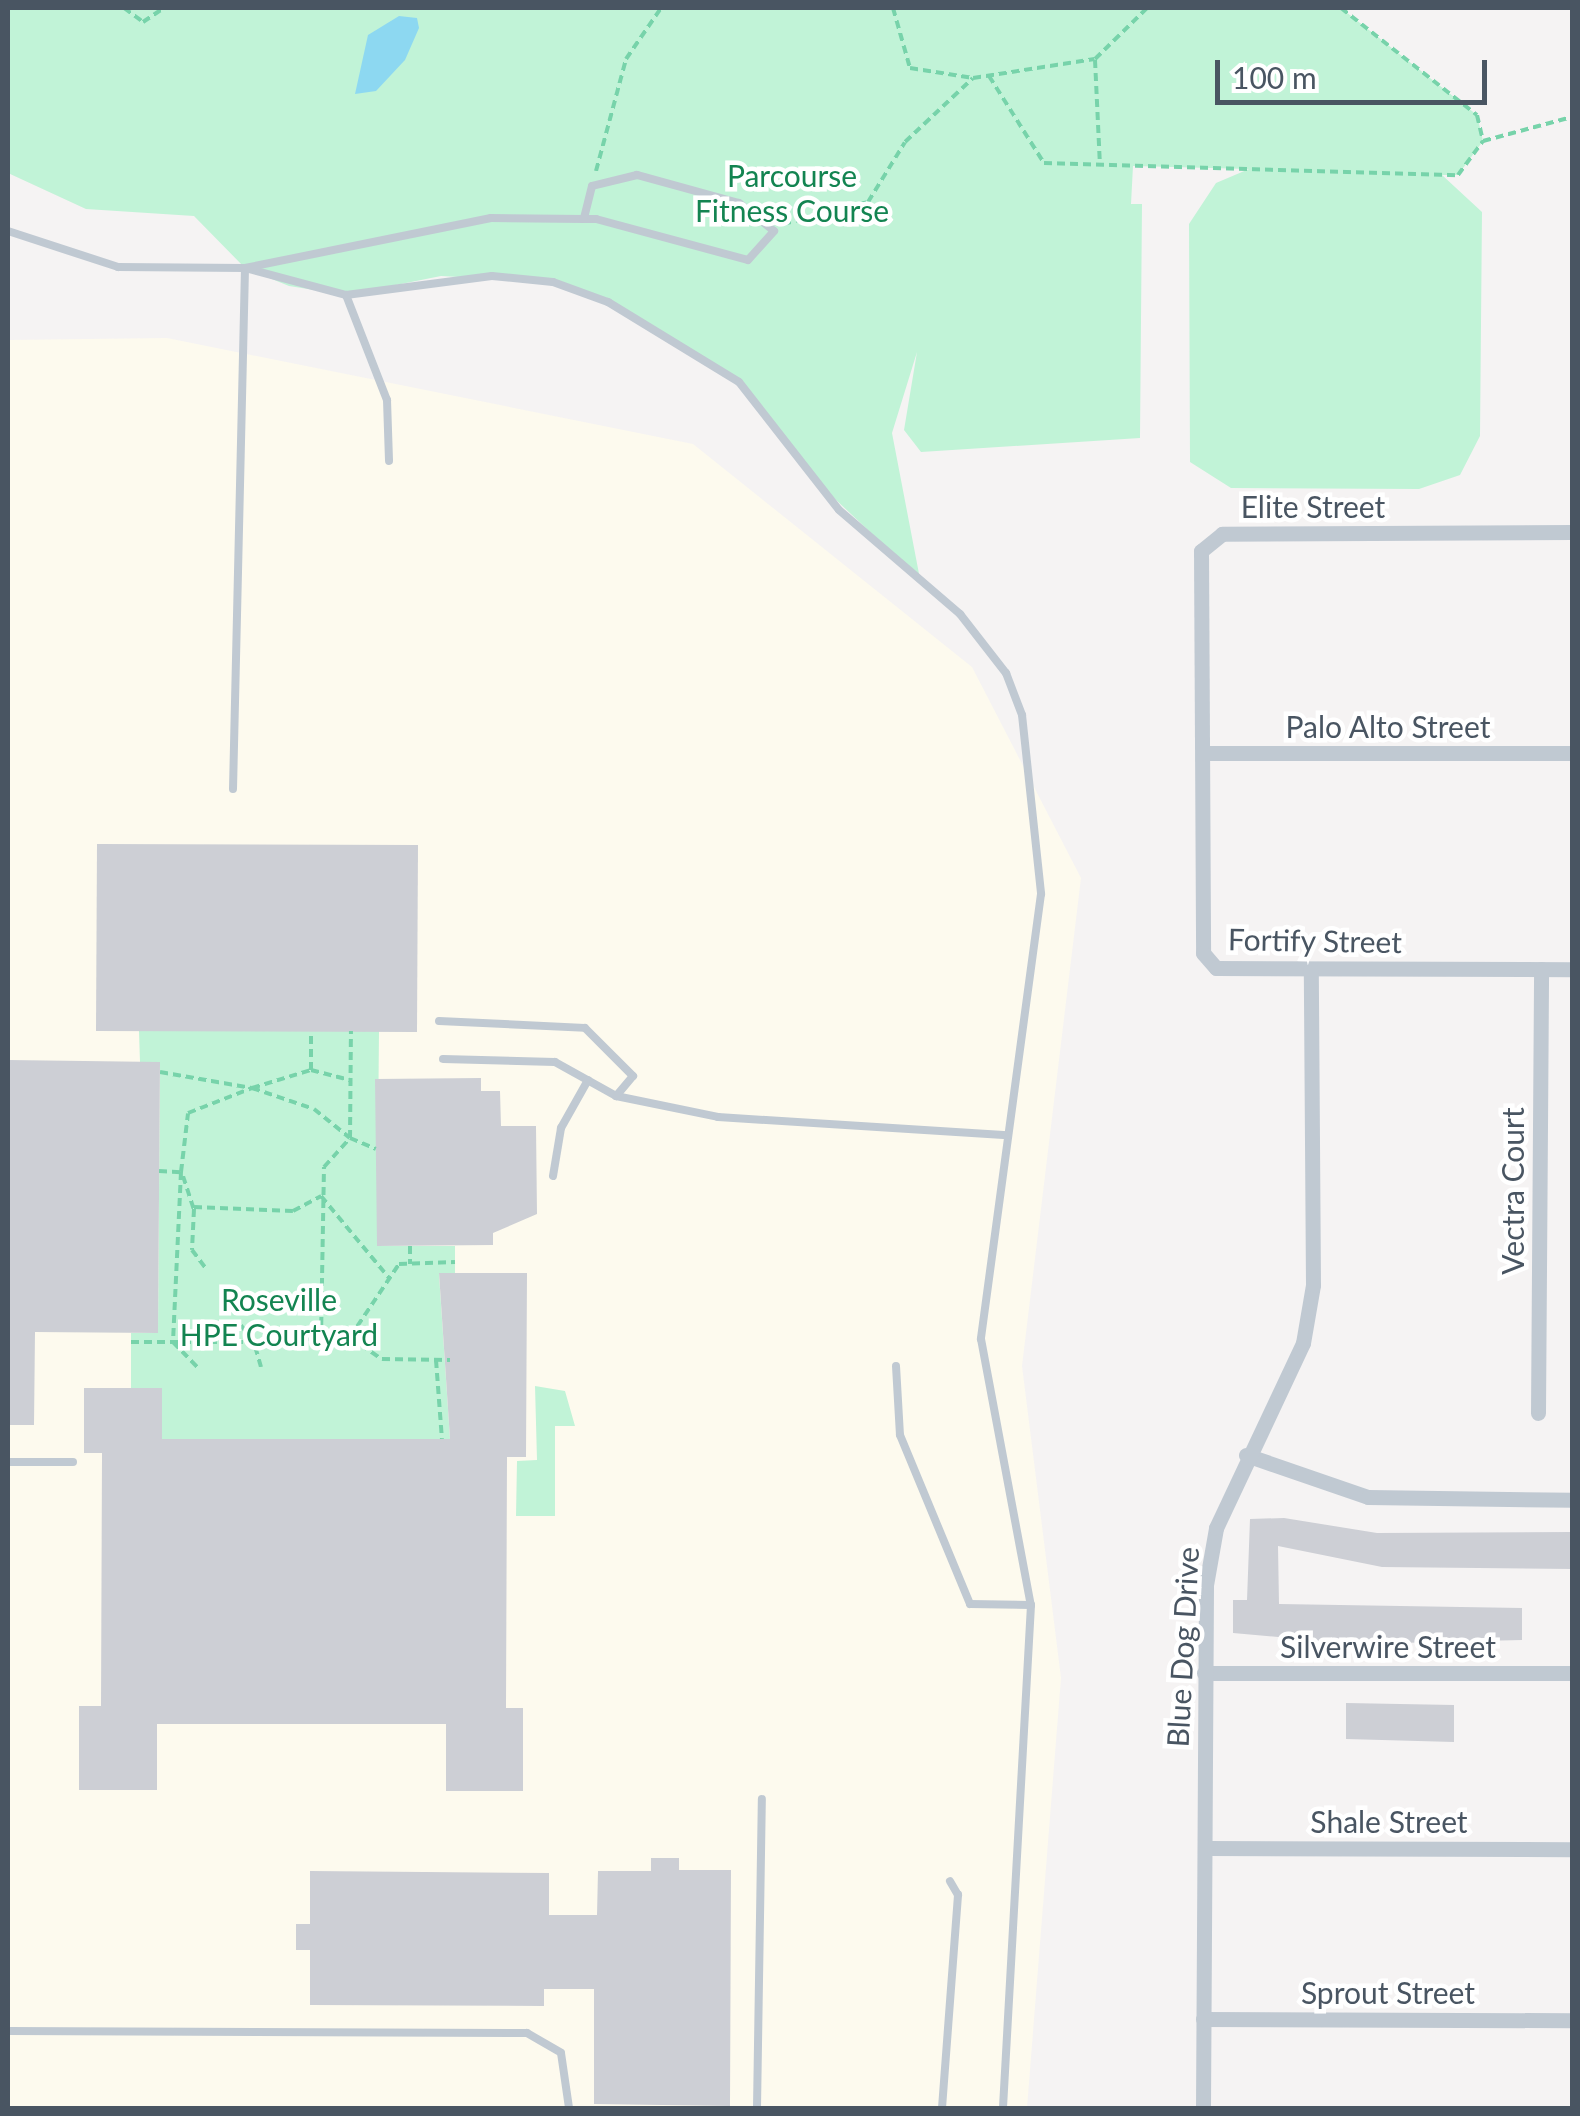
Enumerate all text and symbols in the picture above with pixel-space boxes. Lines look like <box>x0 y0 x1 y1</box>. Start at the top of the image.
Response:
scale bar <box>1220 40 1492 102</box>
text: 100 m <box>1232 59 1317 95</box>
park label: Parcourse Fitness Course <box>695 157 889 228</box>
street label: Elite Street <box>1241 488 1385 524</box>
street label: Palo Alto Street <box>1285 708 1491 744</box>
street label: Fortify Street <box>1227 920 1403 960</box>
street label: Vectra Court <box>1494 1107 1530 1275</box>
park label: Roseville HPE Courtyard <box>180 1281 378 1352</box>
street label: Blue Dog Drive <box>1159 1546 1205 1748</box>
street label: Silverwire Street <box>1280 1628 1496 1664</box>
street label: Shale Street <box>1310 1803 1468 1839</box>
street label: Sprout Street <box>1301 1974 1475 2010</box>

